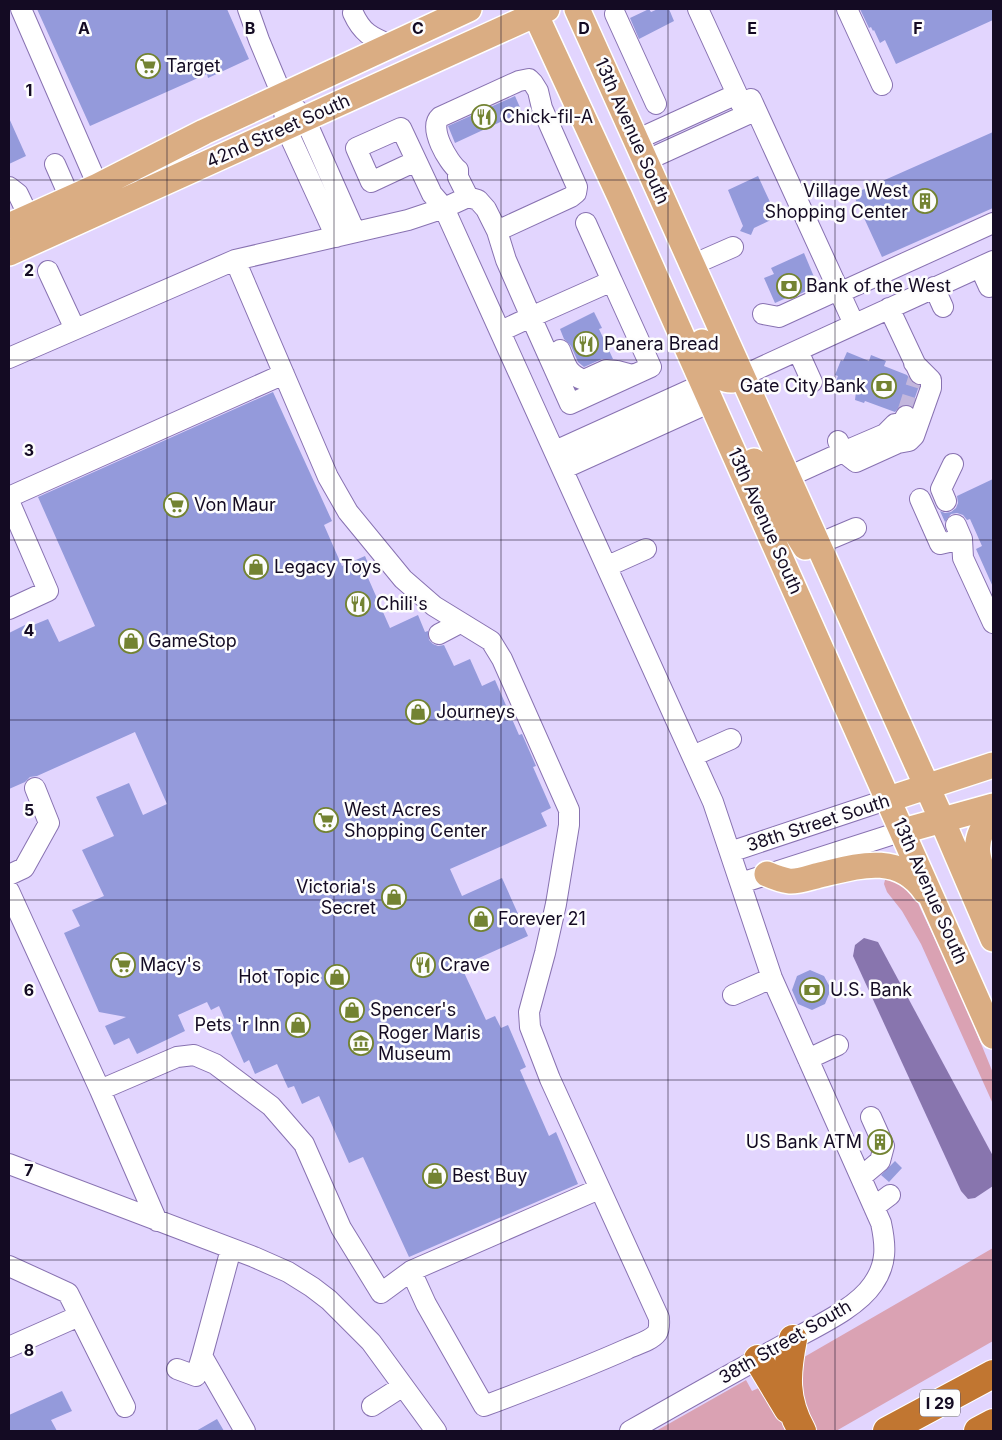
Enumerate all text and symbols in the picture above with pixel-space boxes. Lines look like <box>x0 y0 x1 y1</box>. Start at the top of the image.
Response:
text: A <box>78 18 90 38</box>
text: B <box>245 18 255 38</box>
text: C <box>412 18 424 38</box>
text: D <box>578 18 590 38</box>
text: E <box>747 18 757 38</box>
text: F <box>913 18 923 38</box>
supermarket icon: Target <box>135 53 161 79</box>
street label: 13th Avenue South <box>591 54 674 207</box>
place label: Target <box>166 55 220 76</box>
text: 1 <box>26 80 32 100</box>
street label: 42nd Street South <box>203 89 353 172</box>
restaurant icon: Chick-fil-A <box>471 104 497 130</box>
place label: Chick-fil-A <box>502 106 593 127</box>
place label: Village West Shopping Center <box>765 180 908 222</box>
building icon: Village West Shopping Center <box>912 188 938 214</box>
text: 2 <box>24 260 34 280</box>
bank icon: Bank of the West <box>776 273 802 299</box>
place label: Bank of the West <box>806 275 951 296</box>
restaurant icon: Panera Bread <box>573 331 599 357</box>
place label: Panera Bread <box>604 333 719 354</box>
bank icon: Gate City Bank <box>871 373 897 399</box>
place label: Gate City Bank <box>740 375 866 396</box>
text: 3 <box>24 440 34 460</box>
street label: 13th Avenue South <box>724 444 807 597</box>
supermarket icon: Von Maur <box>163 492 189 518</box>
place label: Von Maur <box>194 494 276 515</box>
shop icon: Legacy Toys <box>243 554 269 580</box>
place label: Legacy Toys <box>274 556 381 577</box>
restaurant icon: Chili's <box>345 591 371 617</box>
place label: Chili's <box>376 593 428 614</box>
text: 4 <box>24 620 35 640</box>
shop icon: GameStop <box>118 628 144 654</box>
place label: GameStop <box>148 630 237 651</box>
shop icon: Journeys <box>405 699 431 725</box>
place label: Journeys <box>436 701 515 722</box>
street label: 38th Street South <box>744 789 892 856</box>
place label: West Acres Shopping Center <box>344 799 488 841</box>
text: 5 <box>24 800 34 820</box>
supermarket icon: West Acres Shopping Center <box>313 807 339 833</box>
street label: 13th Avenue South <box>889 814 972 967</box>
place label: Victoria's Secret <box>296 876 376 918</box>
shop icon: Victoria's Secret <box>381 884 407 910</box>
shop icon: Forever 21 <box>468 906 494 932</box>
place label: Forever 21 <box>498 908 586 929</box>
supermarket icon: Macy's <box>110 952 136 978</box>
restaurant icon: Crave <box>410 952 436 978</box>
place label: Macy's <box>140 954 201 975</box>
place label: Crave <box>440 954 490 975</box>
shop icon: Hot Topic <box>324 964 350 990</box>
place label: Hot Topic <box>238 966 320 987</box>
bank icon: U.S. Bank <box>799 977 825 1003</box>
place label: U.S. Bank <box>830 979 912 1000</box>
text: 6 <box>24 980 34 1000</box>
shop icon: Spencer's <box>339 997 365 1023</box>
place label: Spencer's <box>370 999 456 1020</box>
shop icon: Pets 'r Inn <box>285 1012 311 1038</box>
place label: Pets 'r Inn <box>194 1014 280 1035</box>
place label: Roger Maris Museum <box>378 1022 481 1064</box>
museum icon: Roger Maris Museum <box>348 1030 374 1056</box>
building icon: US Bank ATM <box>867 1129 893 1155</box>
place label: US Bank ATM <box>746 1131 862 1152</box>
text: 7 <box>24 1160 34 1180</box>
shop icon: Best Buy <box>422 1163 448 1189</box>
place label: Best Buy <box>452 1165 527 1186</box>
street label: 38th Street South <box>715 1295 855 1388</box>
text: 8 <box>24 1340 34 1360</box>
road number: I 29 <box>920 1390 960 1416</box>

